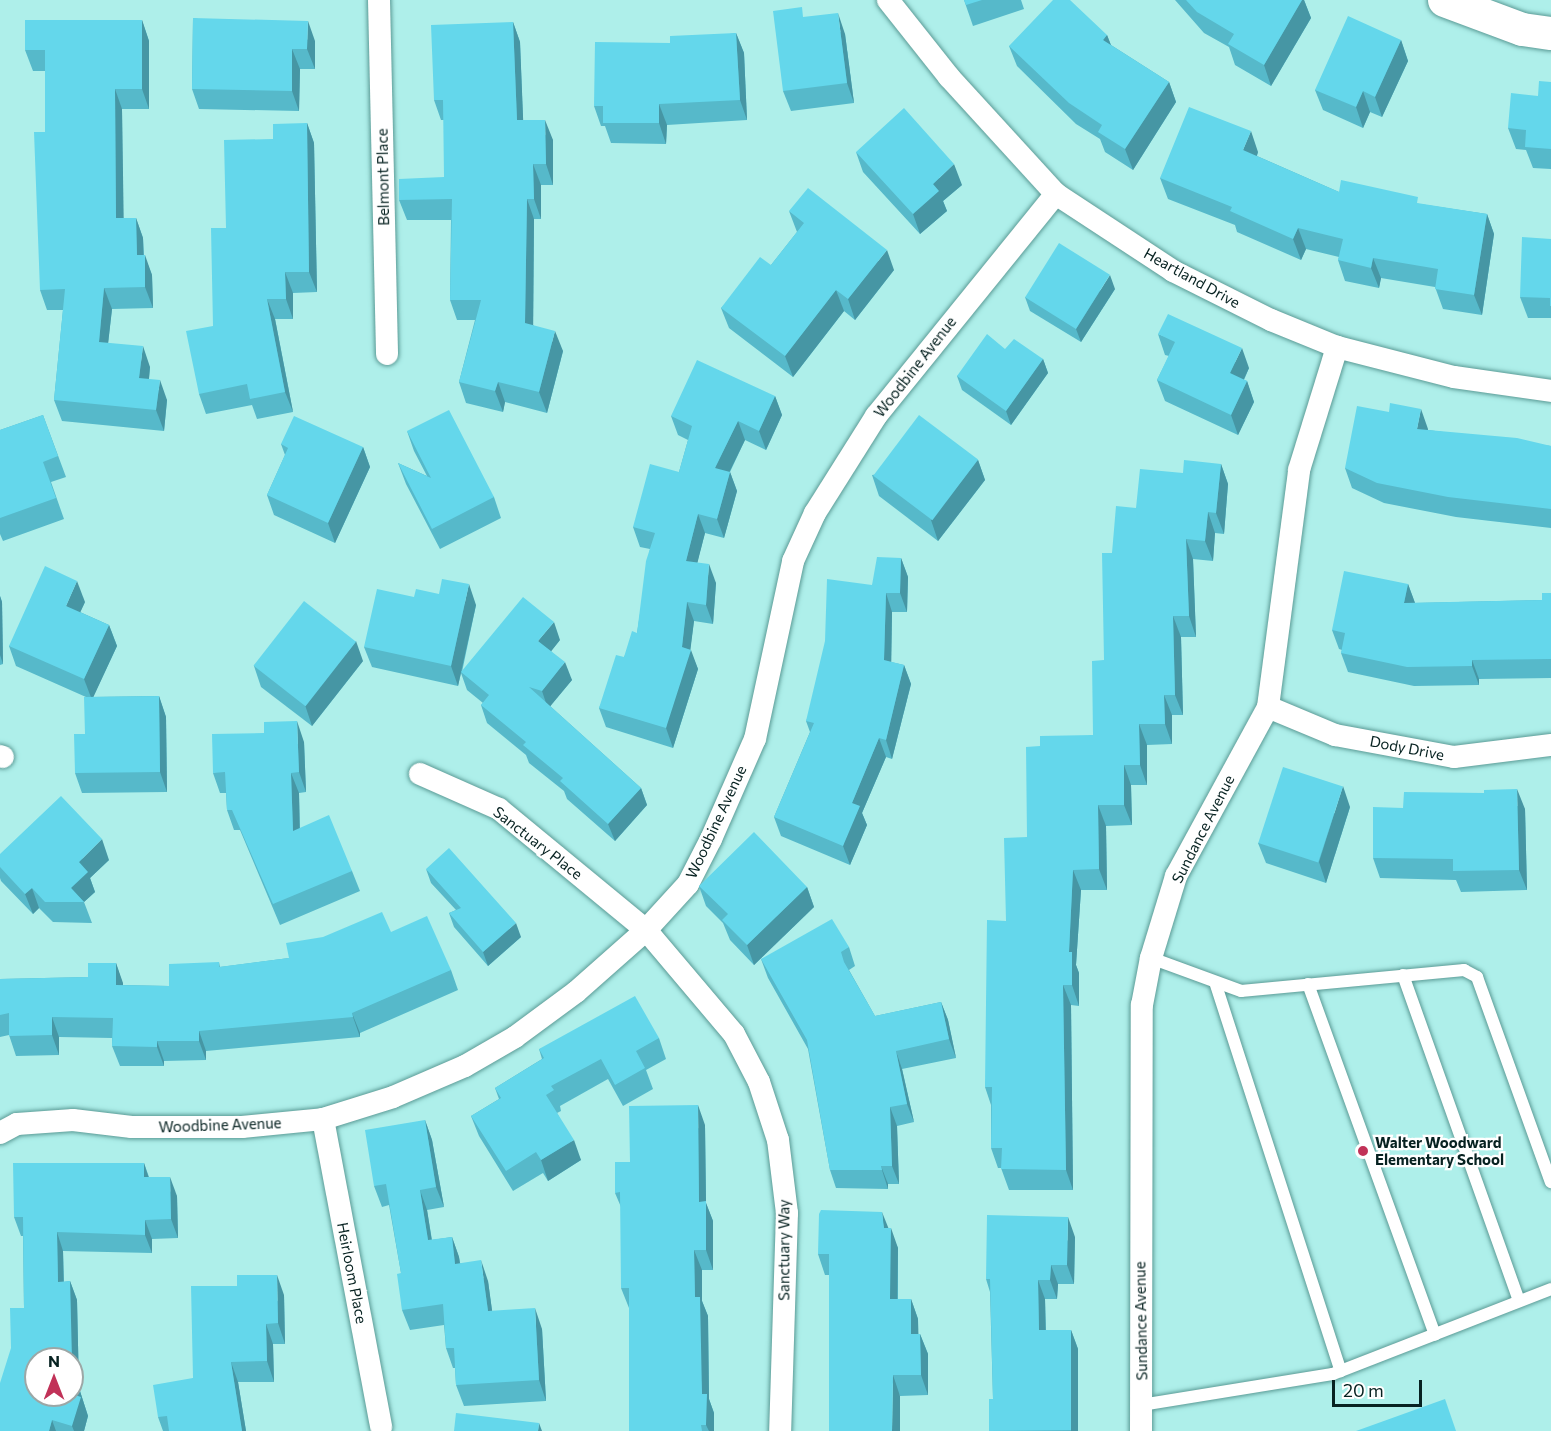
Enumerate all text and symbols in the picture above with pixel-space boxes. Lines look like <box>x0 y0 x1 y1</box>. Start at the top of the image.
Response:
street label: Belmont Place <box>373 128 393 226</box>
street label: Heartland Drive <box>1141 244 1243 312</box>
street label: Woodbine Avenue <box>870 313 960 421</box>
street label: Dody Drive <box>1368 732 1446 764</box>
street label: Woodbine Avenue <box>682 762 750 882</box>
street label: Sundance Avenue <box>1168 772 1238 886</box>
street label: Sanctuary Place <box>490 803 586 883</box>
street label: Woodbine Avenue <box>158 1114 282 1136</box>
place label: Walter Woodward Elementary School <box>1375 1133 1504 1168</box>
marker: Walter Woodward Elementary School <box>1356 1144 1370 1158</box>
street label: Sanctuary Way <box>775 1199 793 1301</box>
street label: Heirloom Place <box>333 1221 371 1325</box>
street label: Sundance Avenue <box>1131 1261 1151 1381</box>
north arrow <box>24 1347 84 1407</box>
text: N <box>48 1351 60 1370</box>
scale bar <box>1335 1368 1425 1406</box>
text: 20 m <box>1343 1379 1384 1401</box>

